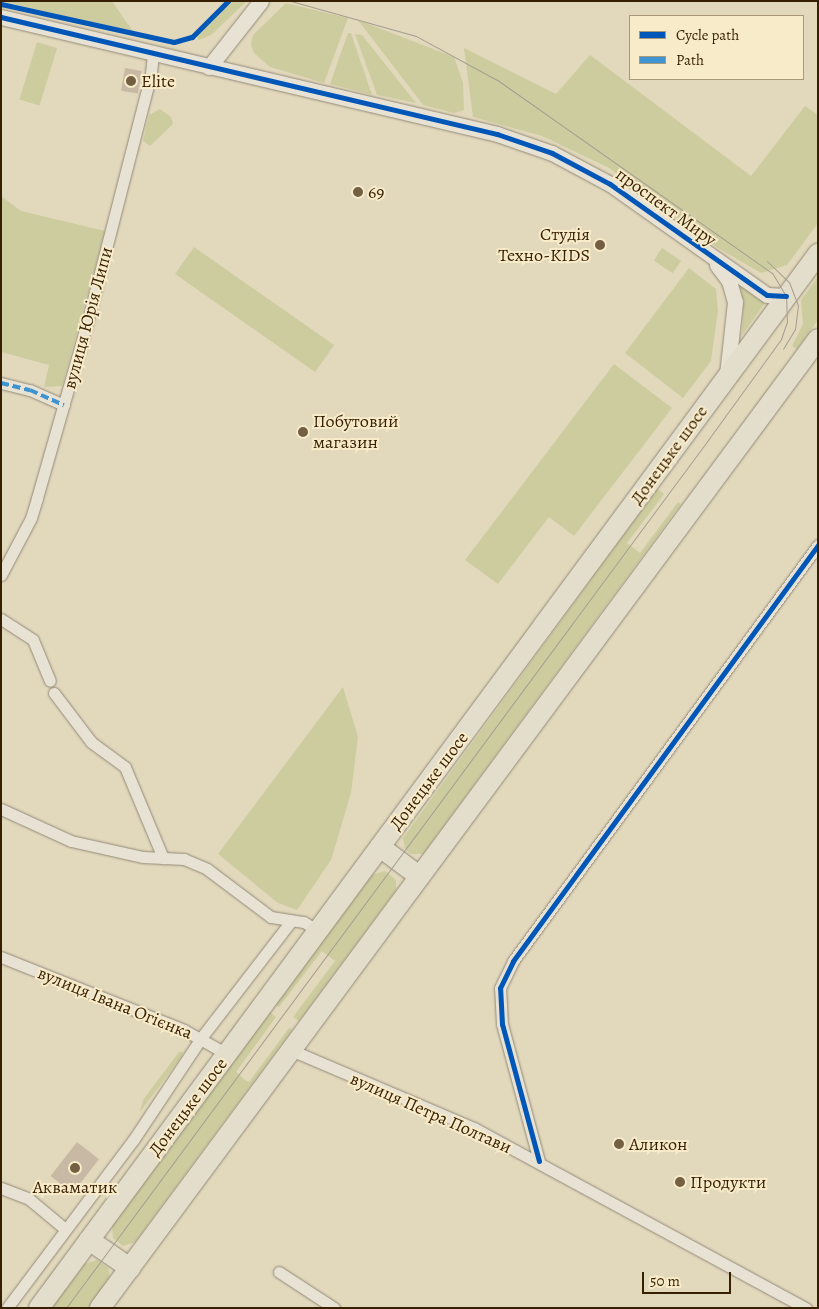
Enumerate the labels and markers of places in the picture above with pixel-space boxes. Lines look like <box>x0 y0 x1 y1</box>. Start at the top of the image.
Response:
place label: Elite <box>141 70 175 92</box>
marker: Elite <box>125 75 137 87</box>
place label: 69 <box>368 181 385 203</box>
marker: 69 <box>352 186 364 198</box>
place label: Студія Техно-KIDS <box>498 224 590 266</box>
marker: Студія Техно-KIDS <box>594 239 606 251</box>
place label: Побутовий магазин <box>313 411 399 454</box>
marker: Побутовий магазин <box>297 426 309 438</box>
place label: Аликон <box>629 1133 688 1155</box>
marker: Аликон <box>613 1138 625 1150</box>
marker: Акваматик <box>69 1162 81 1174</box>
place label: Продукти <box>690 1171 766 1193</box>
place label: Акваматик <box>33 1176 117 1198</box>
marker: Продукти <box>674 1176 686 1188</box>

